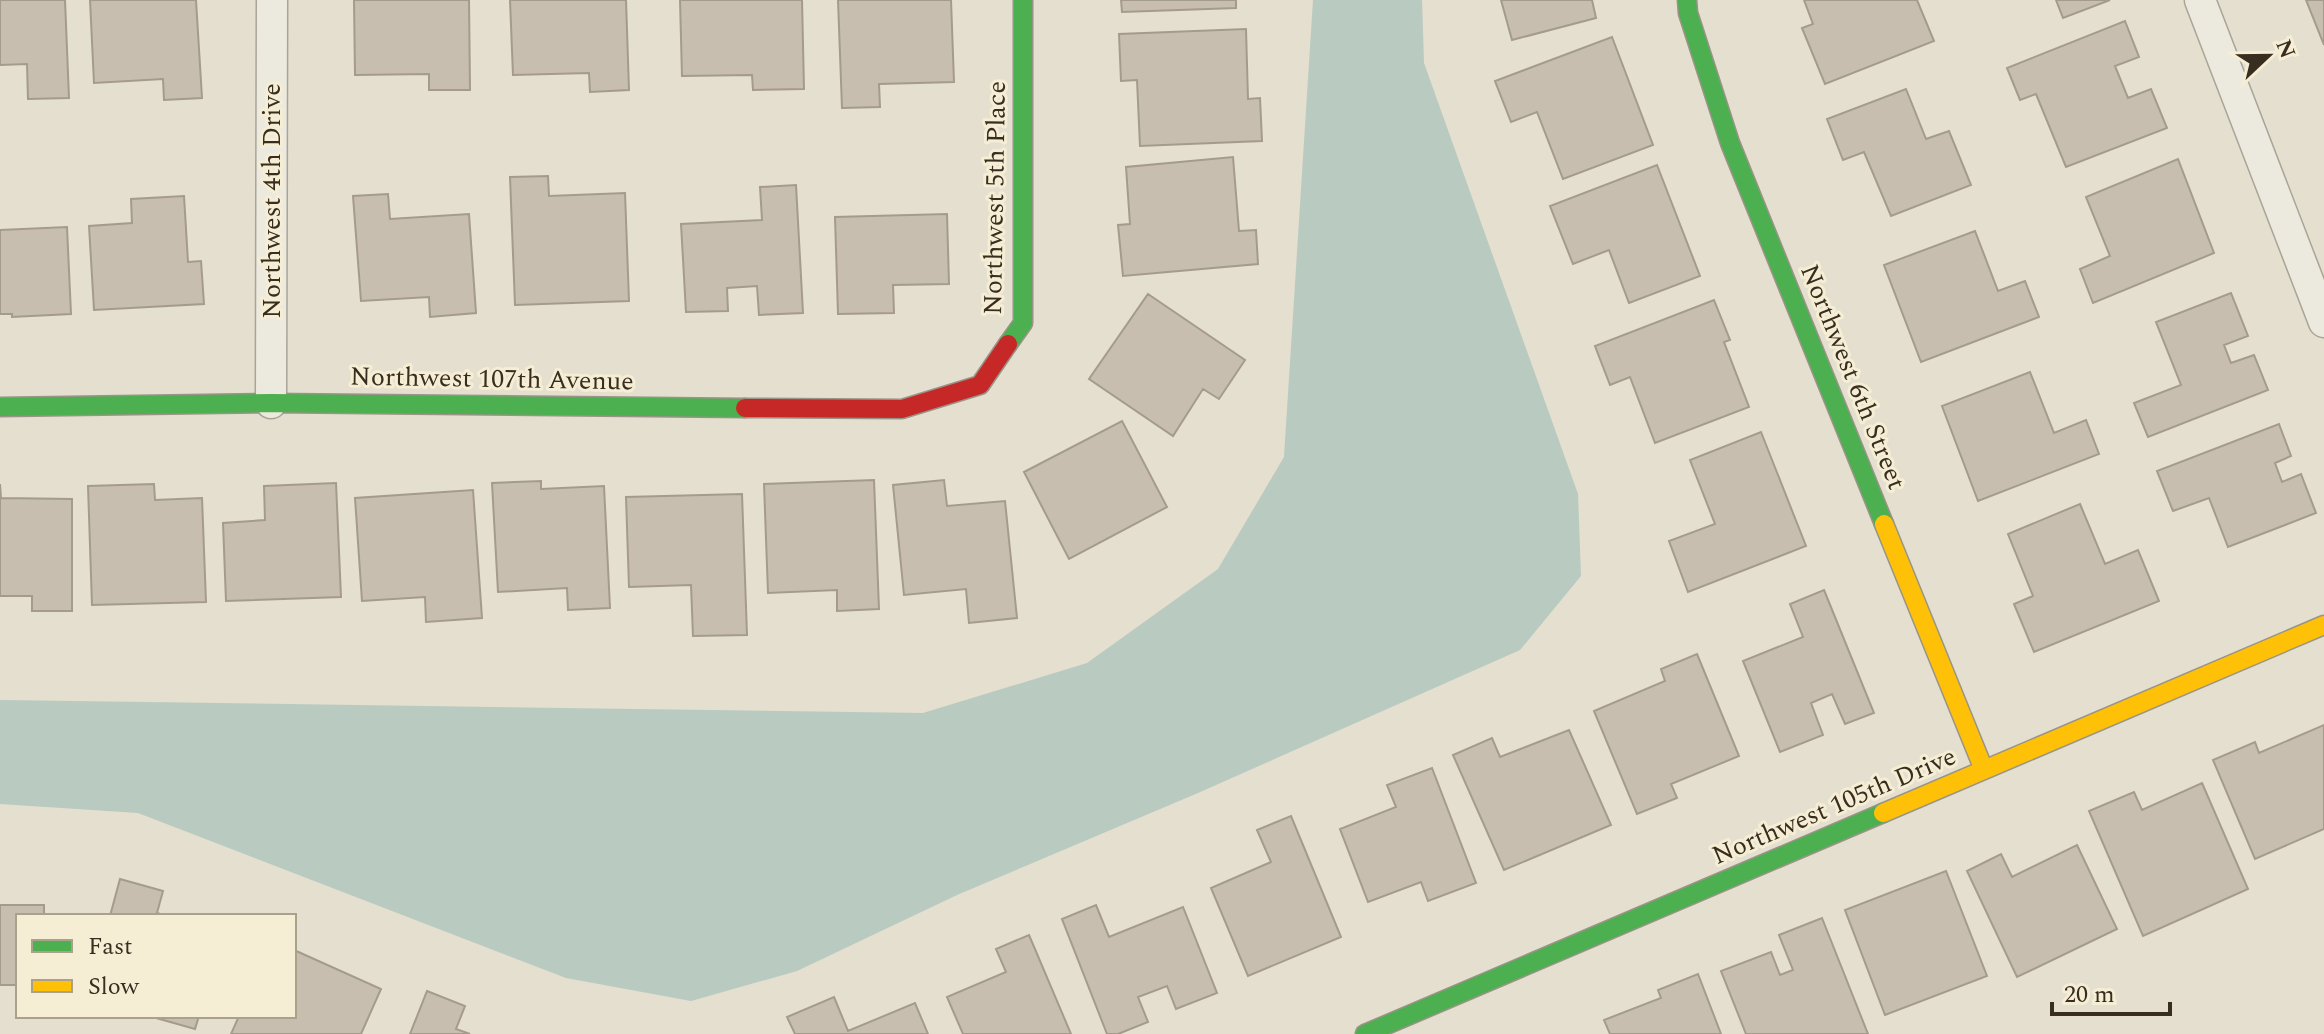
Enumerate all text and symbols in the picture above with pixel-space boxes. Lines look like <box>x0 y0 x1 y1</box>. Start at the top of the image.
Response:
north arrow <box>2228 16 2308 96</box>
text: N <box>2266 35 2304 64</box>
street label: Northwest 5th Place <box>973 81 1017 315</box>
street label: Northwest 4th Drive <box>252 83 292 319</box>
street label: Northwest 6th Street <box>1789 258 1917 496</box>
street label: Northwest 107th Avenue <box>350 357 634 401</box>
street label: Northwest 105th Drive <box>1706 736 1962 876</box>
legend <box>16 914 296 1018</box>
text: Fast <box>88 929 133 965</box>
scale bar <box>2052 966 2170 1016</box>
text: Slow <box>88 969 140 1005</box>
text: 20 m <box>2064 977 2115 1013</box>

